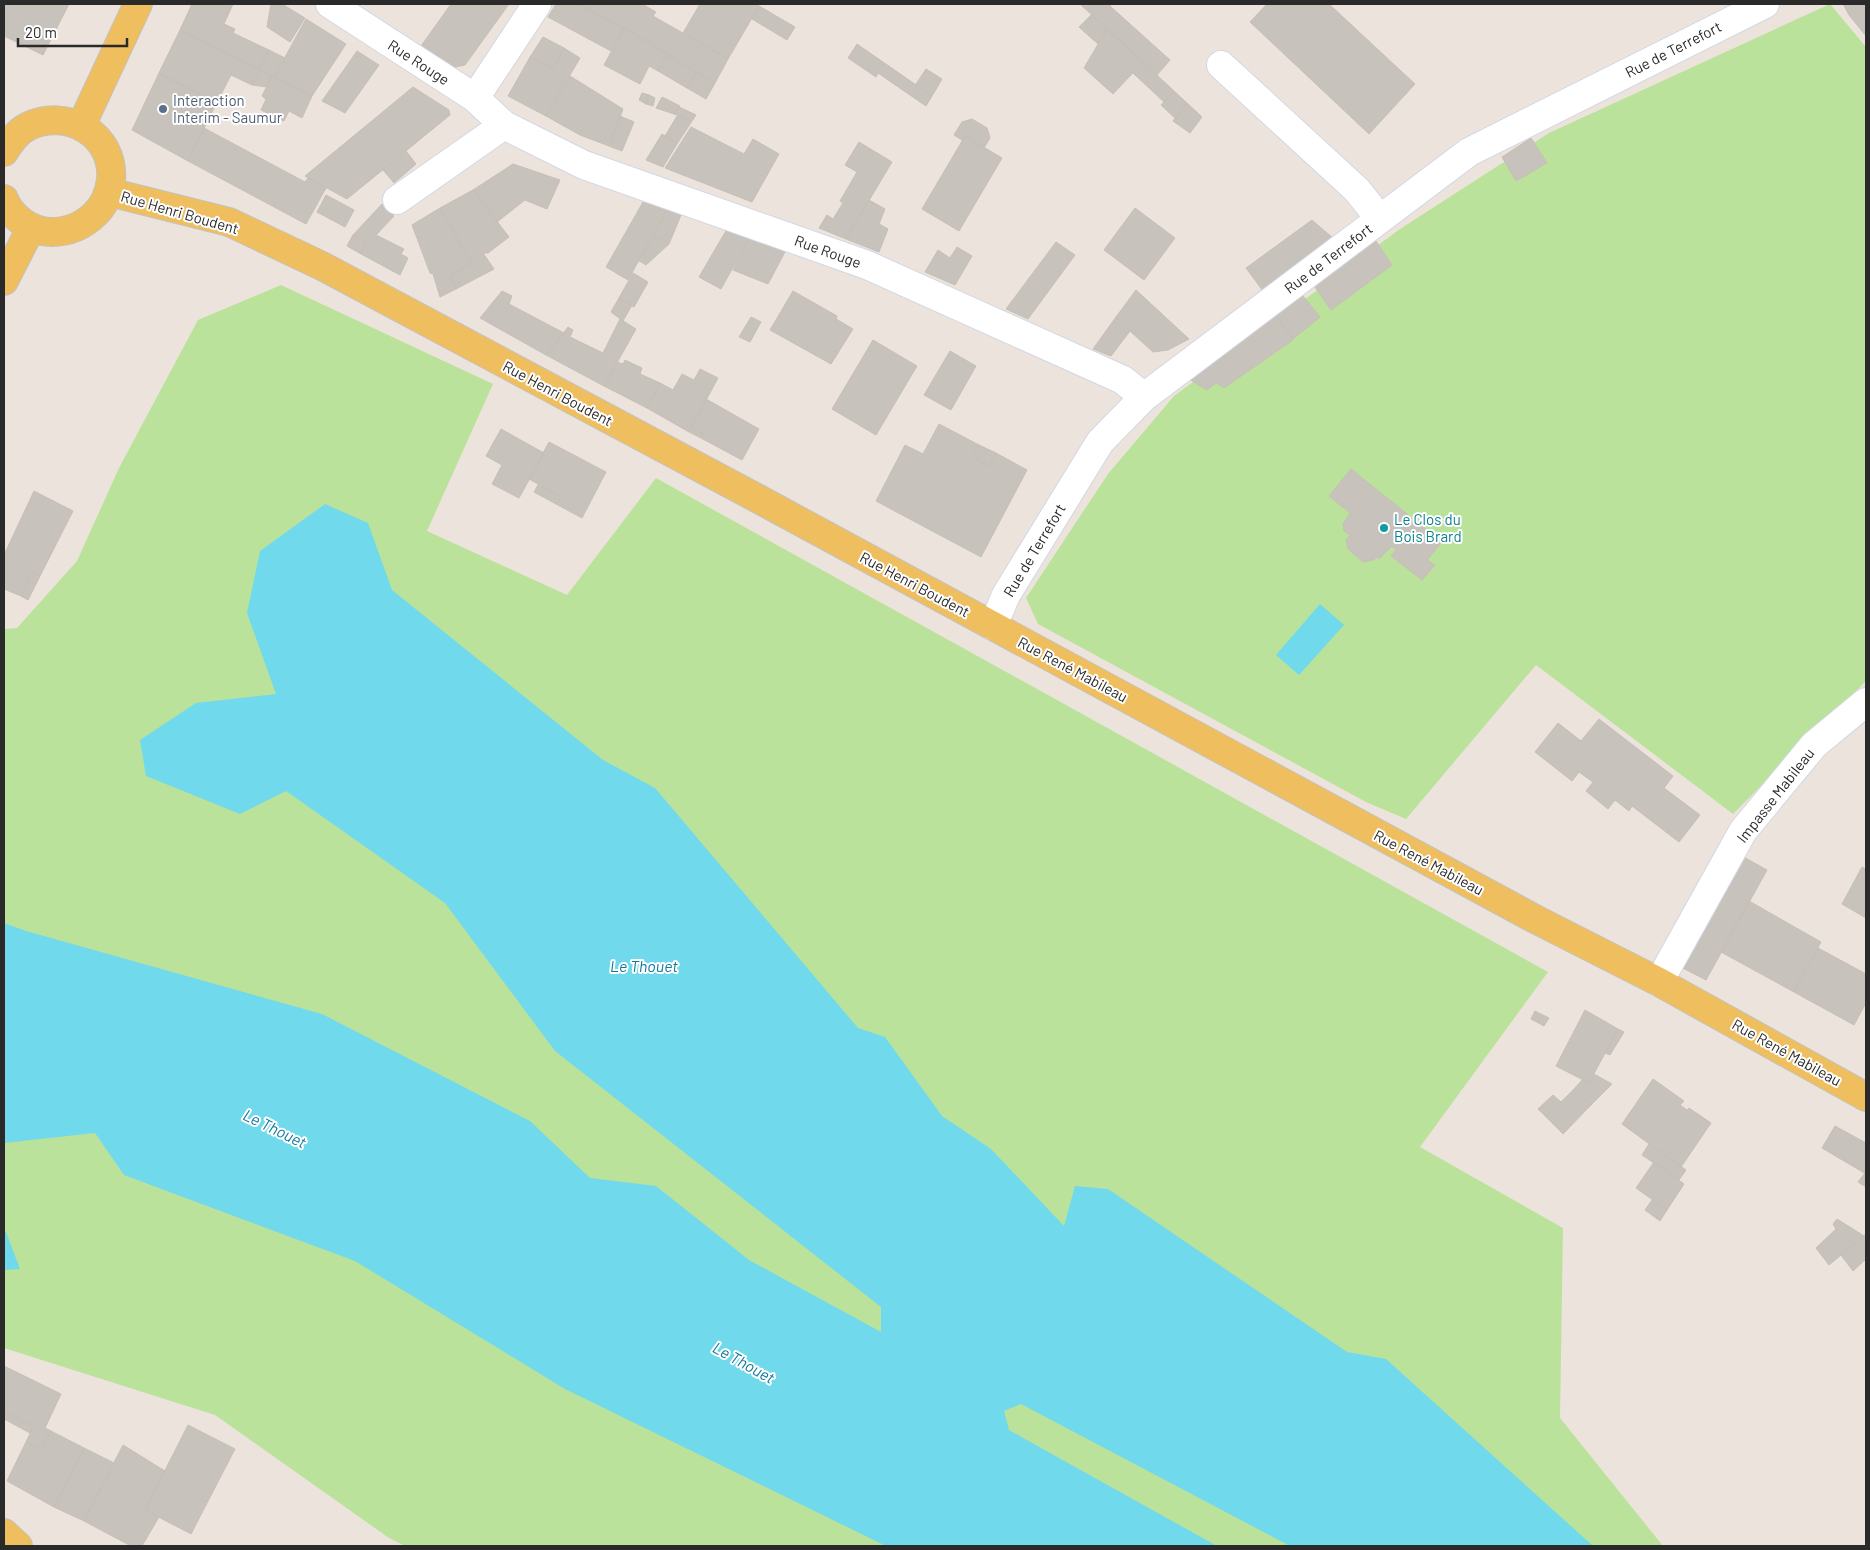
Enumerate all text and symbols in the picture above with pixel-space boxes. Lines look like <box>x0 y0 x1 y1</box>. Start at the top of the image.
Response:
scale bar <box>18 15 126 47</box>
street label: Rue de Terrefort <box>1622 17 1724 81</box>
text: 20 m <box>25 23 57 41</box>
street label: Rue Rouge <box>385 36 453 88</box>
place label: Interaction Interim - Saumur <box>173 91 283 126</box>
marker: Interaction Interim - Saumur <box>157 103 169 115</box>
street label: Rue Henri Boudent <box>119 187 241 237</box>
street label: Rue de Terrefort <box>1280 219 1376 297</box>
street label: Rue Rouge <box>792 231 864 271</box>
street label: Rue Henri Boudent <box>500 356 616 430</box>
street label: Rue de Terrefort <box>999 500 1069 600</box>
place label: Le Clos du Bois Brard <box>1394 510 1462 545</box>
marker: Le Clos du Bois Brard <box>1378 522 1390 534</box>
street label: Rue Henri Boudent <box>857 547 973 621</box>
street label: Rue René Mabileau <box>1015 632 1131 706</box>
street label: Impasse Mabileau <box>1733 744 1817 846</box>
street label: Rue René Mabileau <box>1371 825 1487 899</box>
water label: Le Thouet <box>610 956 678 975</box>
street label: Rue René Mabileau <box>1729 1015 1845 1089</box>
water label: Le Thouet <box>240 1105 310 1152</box>
water label: Le Thouet <box>710 1337 779 1387</box>

